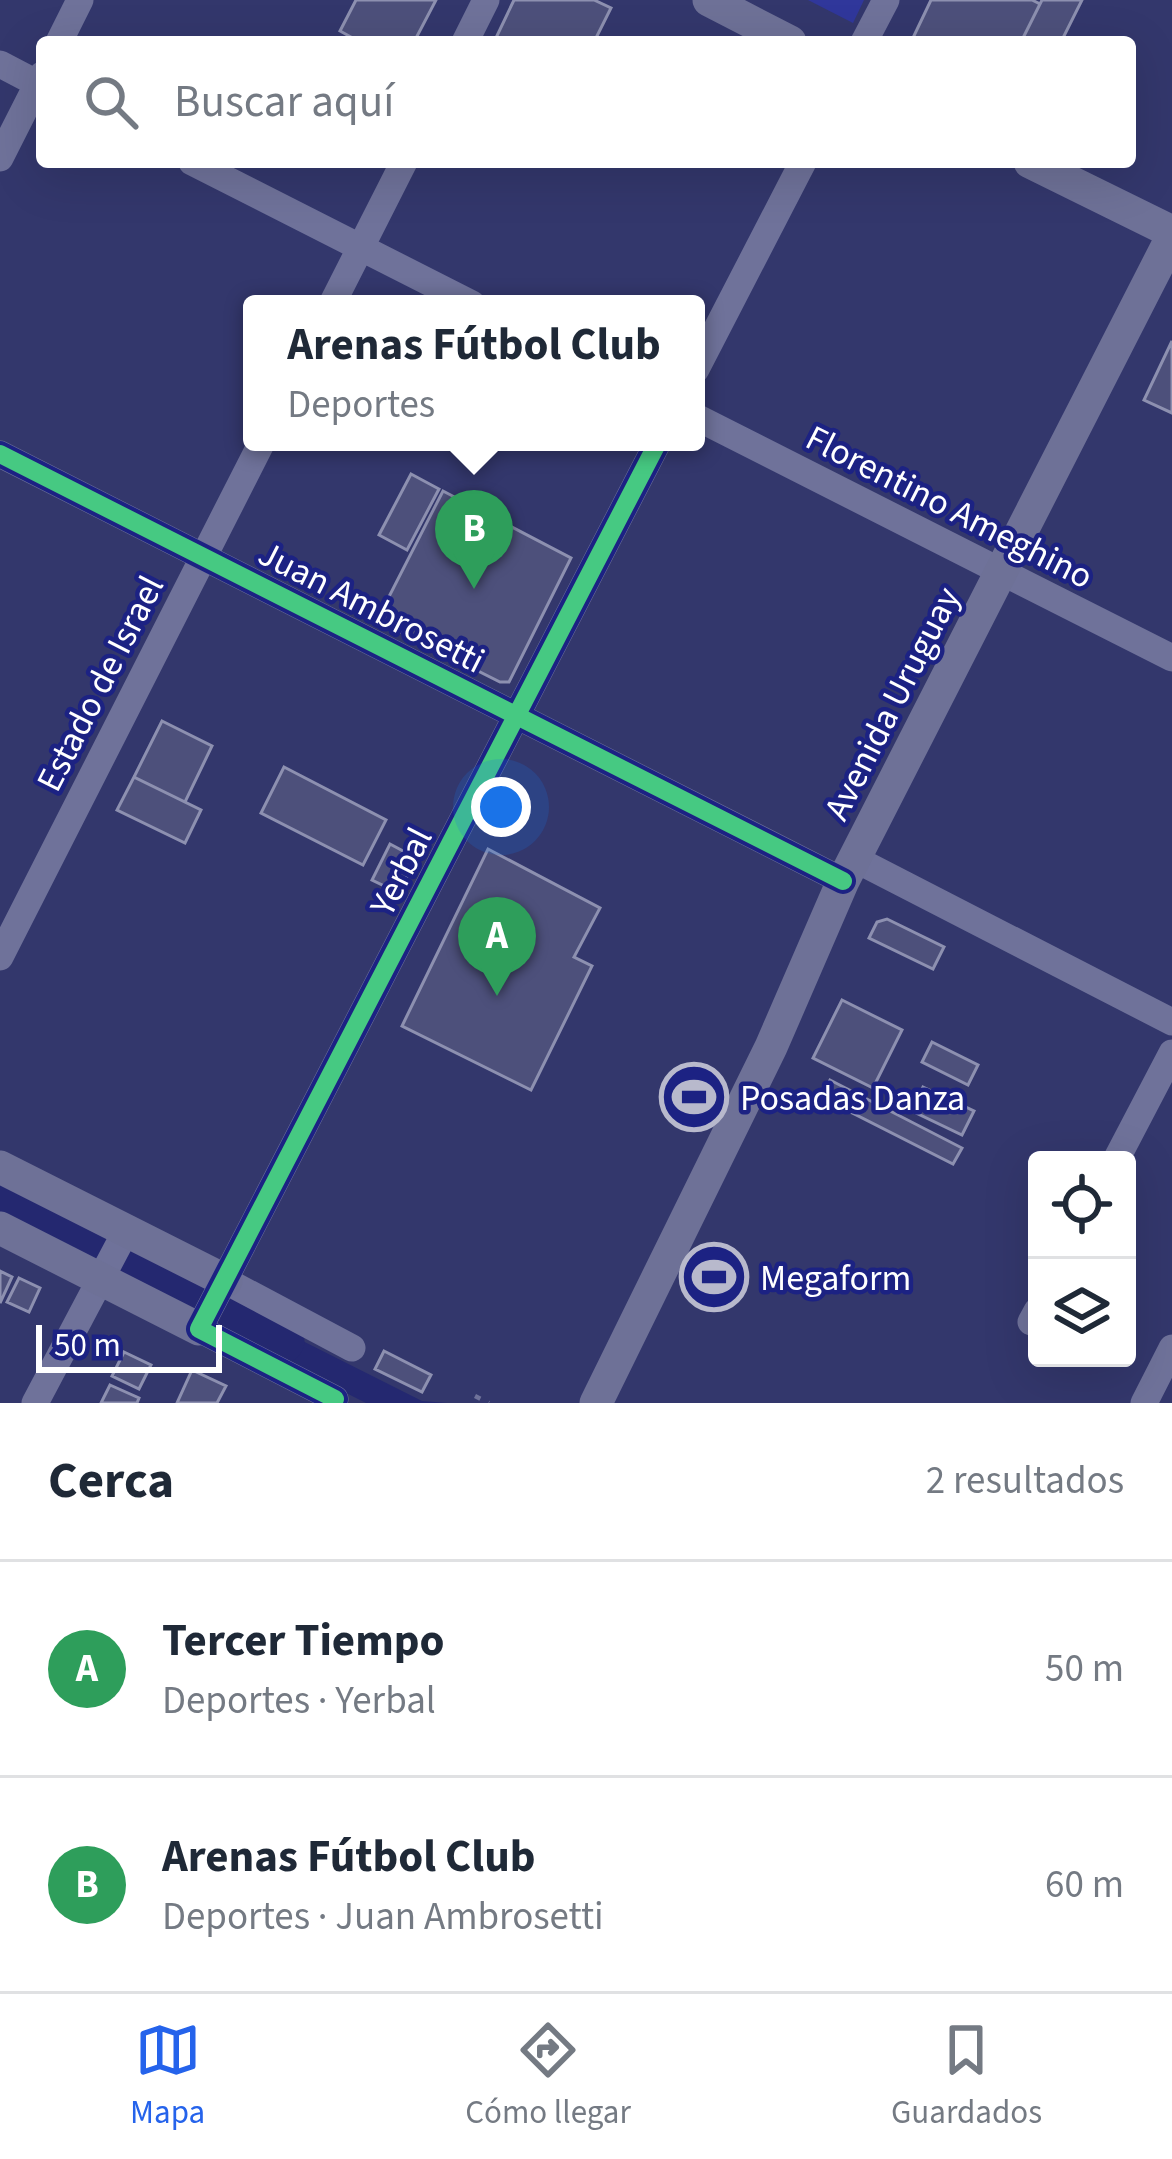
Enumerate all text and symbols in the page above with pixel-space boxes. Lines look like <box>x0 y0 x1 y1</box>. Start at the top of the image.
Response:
search box <box>36 36 1136 168</box>
icon: search <box>78 69 144 135</box>
text: Buscar aquí <box>174 70 394 134</box>
popup <box>243 295 705 451</box>
text: Arenas Fútbol Club <box>287 313 661 377</box>
text: Deportes <box>287 377 435 433</box>
street label: Florentino Ameghino <box>797 413 1102 602</box>
pin: B <box>435 490 513 589</box>
street label: Juan Ambrosetti <box>249 528 493 686</box>
street label: Estado de Israel <box>24 567 177 800</box>
street label: Avenida Uruguay <box>812 578 973 829</box>
your location <box>471 777 531 837</box>
street label: Yerbal <box>357 819 445 925</box>
pin: A <box>458 897 536 996</box>
sports icon: Posadas Danza <box>659 1062 729 1132</box>
place label: Posadas Danza <box>740 1073 965 1124</box>
map controls <box>1028 1151 1136 1367</box>
button: locate <box>1028 1151 1136 1259</box>
sports icon: Megaform <box>679 1242 749 1312</box>
place label: Megaform <box>760 1253 911 1304</box>
button: layers <box>1028 1259 1136 1367</box>
scale bar <box>36 1319 222 1372</box>
text: 50 m <box>54 1322 121 1369</box>
text: Cerca <box>48 1445 174 1517</box>
text: 2 resultados <box>926 1453 1124 1509</box>
text: Tercer Tiempo <box>162 1609 444 1673</box>
text: A <box>76 1641 98 1697</box>
text: 50 m <box>1045 1641 1124 1697</box>
text: Deportes · Yerbal <box>162 1673 436 1729</box>
text: Arenas Fútbol Club <box>162 1825 536 1889</box>
text: B <box>75 1857 99 1913</box>
text: 60 m <box>1045 1857 1124 1913</box>
text: Deportes · Juan Ambrosetti <box>162 1889 604 1945</box>
tab: Mapa <box>130 2017 205 2136</box>
tab: Cómo llegar <box>465 2017 631 2136</box>
tab: Guardados <box>891 2017 1042 2136</box>

